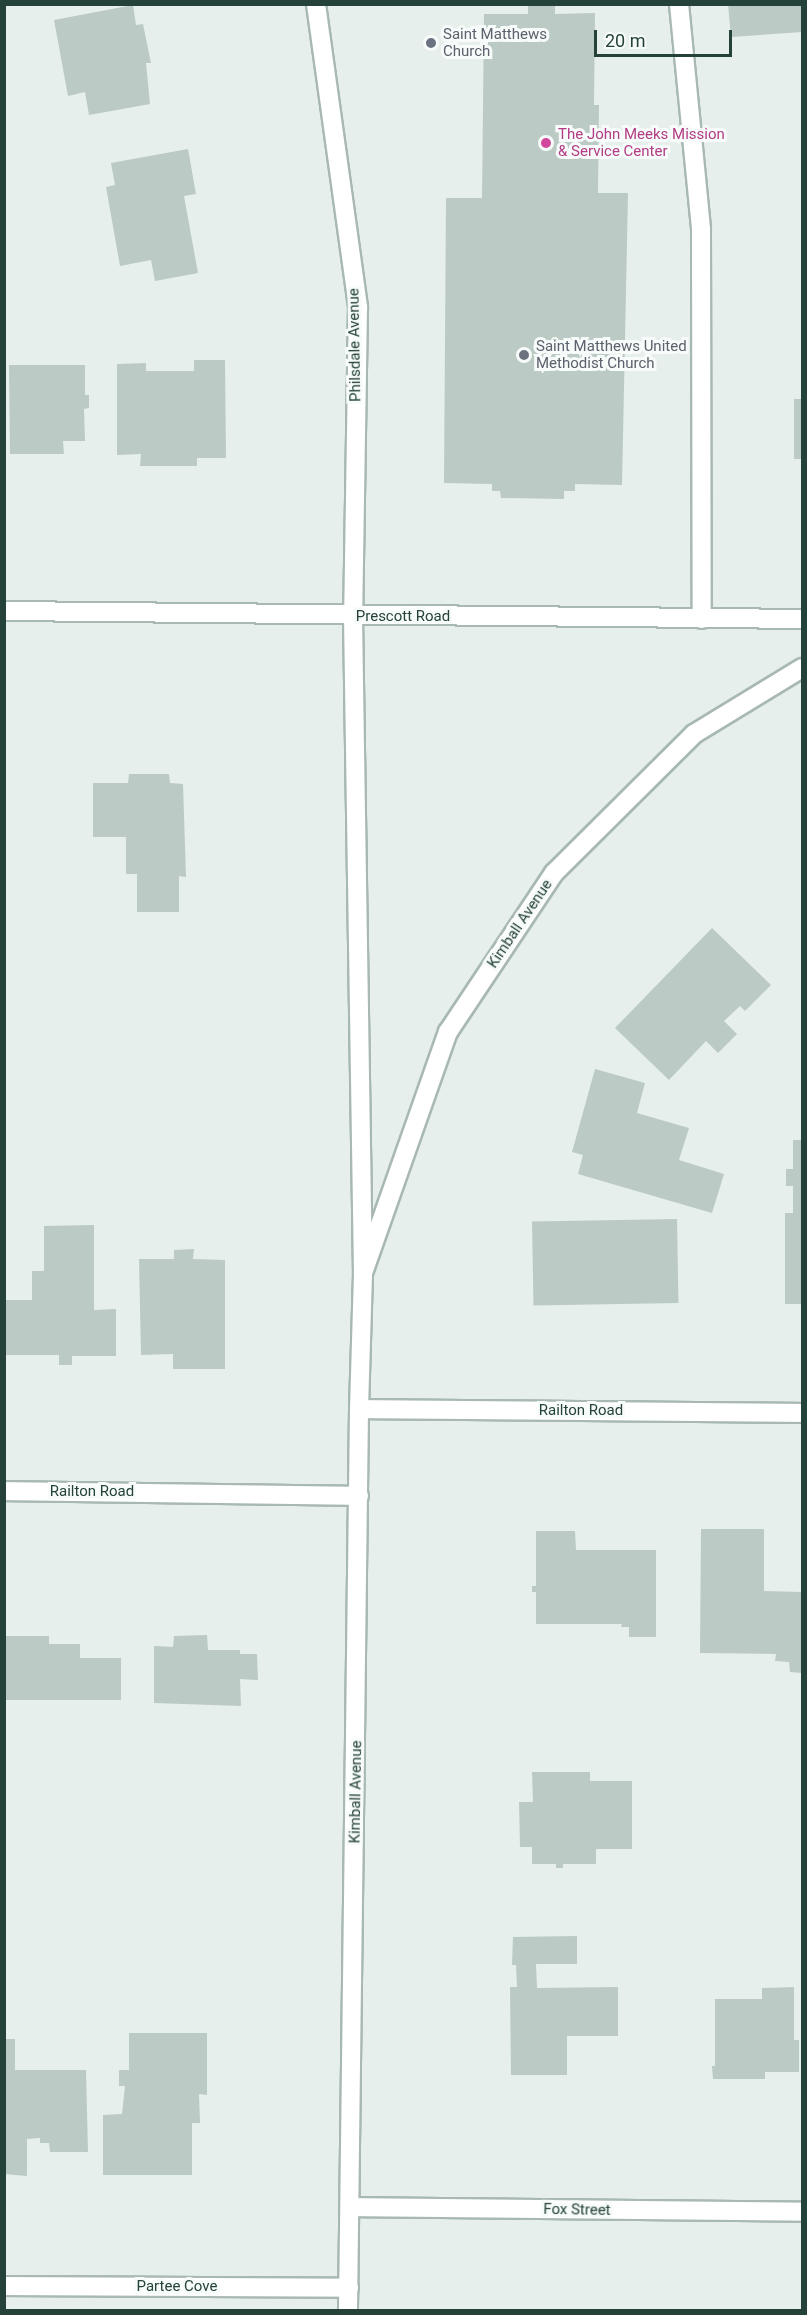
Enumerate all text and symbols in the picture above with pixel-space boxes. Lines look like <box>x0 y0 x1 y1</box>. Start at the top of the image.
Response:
scale bar <box>597 18 735 56</box>
place label: Saint Matthews Church <box>443 25 547 60</box>
text: 20 m <box>605 30 645 51</box>
marker: Saint Matthews Church <box>424 36 438 50</box>
place label: The John Meeks Mission & Service Center <box>558 125 725 160</box>
marker: The John Meeks Mission & Service Center <box>539 136 553 150</box>
street label: Philsdale Avenue <box>345 288 365 402</box>
place label: Saint Matthews United Methodist Church <box>536 337 687 372</box>
marker: Saint Matthews United Methodist Church <box>517 348 531 362</box>
street label: Prescott Road <box>356 608 450 626</box>
street label: Kimball Avenue <box>484 876 556 972</box>
street label: Railton Road <box>539 1402 623 1420</box>
street label: Railton Road <box>50 1483 134 1501</box>
street label: Kimball Avenue <box>346 1740 366 1844</box>
street label: Fox Street <box>543 2200 611 2220</box>
street label: Partee Cove <box>137 2278 217 2296</box>

